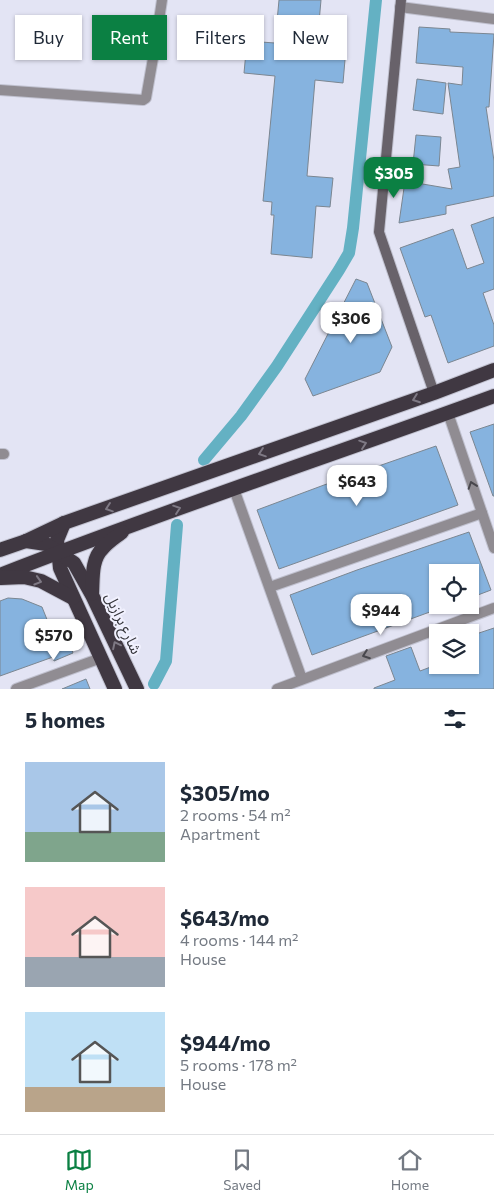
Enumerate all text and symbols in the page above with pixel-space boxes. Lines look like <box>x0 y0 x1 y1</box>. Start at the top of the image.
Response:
chip: Buy <box>15 15 82 60</box>
chip: Rent <box>92 15 167 60</box>
chip: Filters <box>177 15 264 60</box>
chip: New <box>274 15 347 60</box>
pin: $305 <box>364 156 424 199</box>
text: $305 <box>375 163 413 182</box>
pin: $306 <box>321 302 381 344</box>
text: $306 <box>331 308 371 327</box>
one-way arrow <box>412 393 420 403</box>
one-way arrow <box>358 439 367 449</box>
one-way arrow <box>259 448 267 458</box>
pin: $643 <box>327 464 387 507</box>
text: $643 <box>338 471 376 490</box>
one-way arrow <box>468 481 478 490</box>
one-way arrow <box>105 502 114 512</box>
one-way arrow <box>172 505 181 515</box>
map controls <box>429 564 479 674</box>
button: locate <box>429 564 479 614</box>
one-way arrow <box>34 575 42 585</box>
street label: شارع برازيل <box>98 589 146 659</box>
pin: $944 <box>351 594 411 636</box>
text: $944 <box>362 600 400 619</box>
pin: $570 <box>24 618 84 661</box>
button: layers <box>429 624 479 674</box>
text: $570 <box>35 625 73 644</box>
one-way arrow <box>112 641 122 650</box>
one-way arrow <box>362 649 371 659</box>
icon: filters <box>441 705 469 733</box>
text: 5 homes <box>25 707 105 732</box>
text: $305/mo <box>180 780 270 805</box>
icon: home <box>65 782 125 842</box>
text: 2 rooms · 54 m² <box>180 805 291 824</box>
text: Apartment <box>180 824 260 843</box>
text: $643/mo <box>180 905 269 930</box>
icon: home <box>65 907 125 967</box>
text: 4 rooms · 144 m² <box>180 930 299 949</box>
text: House <box>180 949 226 968</box>
text: $944/mo <box>180 1030 270 1055</box>
icon: home <box>65 1032 125 1092</box>
text: 5 rooms · 178 m² <box>180 1055 297 1074</box>
text: House <box>180 1074 226 1093</box>
tab: Map <box>65 1146 94 1193</box>
tab: Saved <box>223 1146 261 1193</box>
tab: Home <box>391 1146 429 1193</box>

